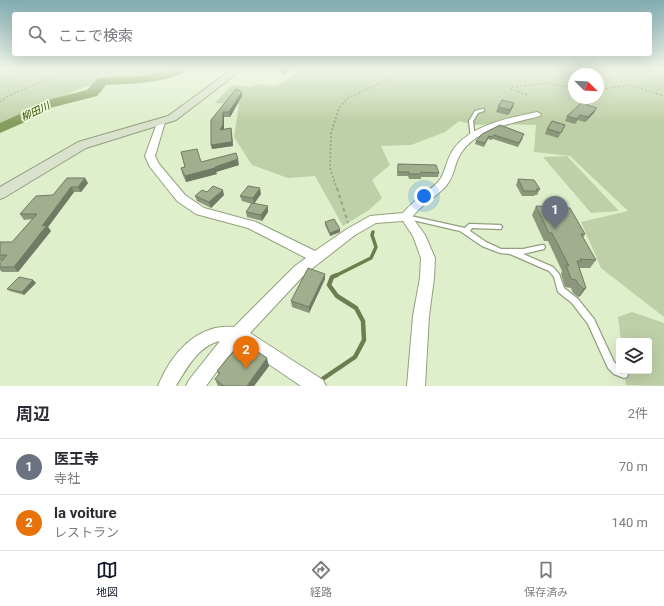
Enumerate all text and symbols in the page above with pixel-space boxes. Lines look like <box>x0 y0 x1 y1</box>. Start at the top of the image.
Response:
search box <box>12 12 652 56</box>
icon: search <box>26 23 48 45</box>
text: ここで検索 <box>58 27 133 45</box>
north arrow <box>568 68 604 104</box>
water label: 柳田川 <box>19 100 52 123</box>
your location <box>414 186 434 206</box>
pin: 1 <box>542 196 568 229</box>
pin: 2 <box>233 336 259 369</box>
map controls <box>616 338 652 374</box>
button: layers <box>616 338 652 374</box>
text: 周辺 <box>16 404 50 424</box>
text: 2件 <box>628 406 648 421</box>
text: 医王寺 <box>54 450 99 468</box>
text: 1 <box>25 459 33 474</box>
text: 70 m <box>619 459 648 474</box>
text: 寺社 <box>54 471 80 486</box>
text: la voiture <box>54 504 117 522</box>
text: 2 <box>25 515 33 530</box>
text: 140 m <box>611 515 648 530</box>
text: レストラン <box>54 525 119 540</box>
tab: 地図 <box>96 559 118 599</box>
tab: 経路 <box>310 559 332 599</box>
tab: 保存済み <box>524 559 568 599</box>

